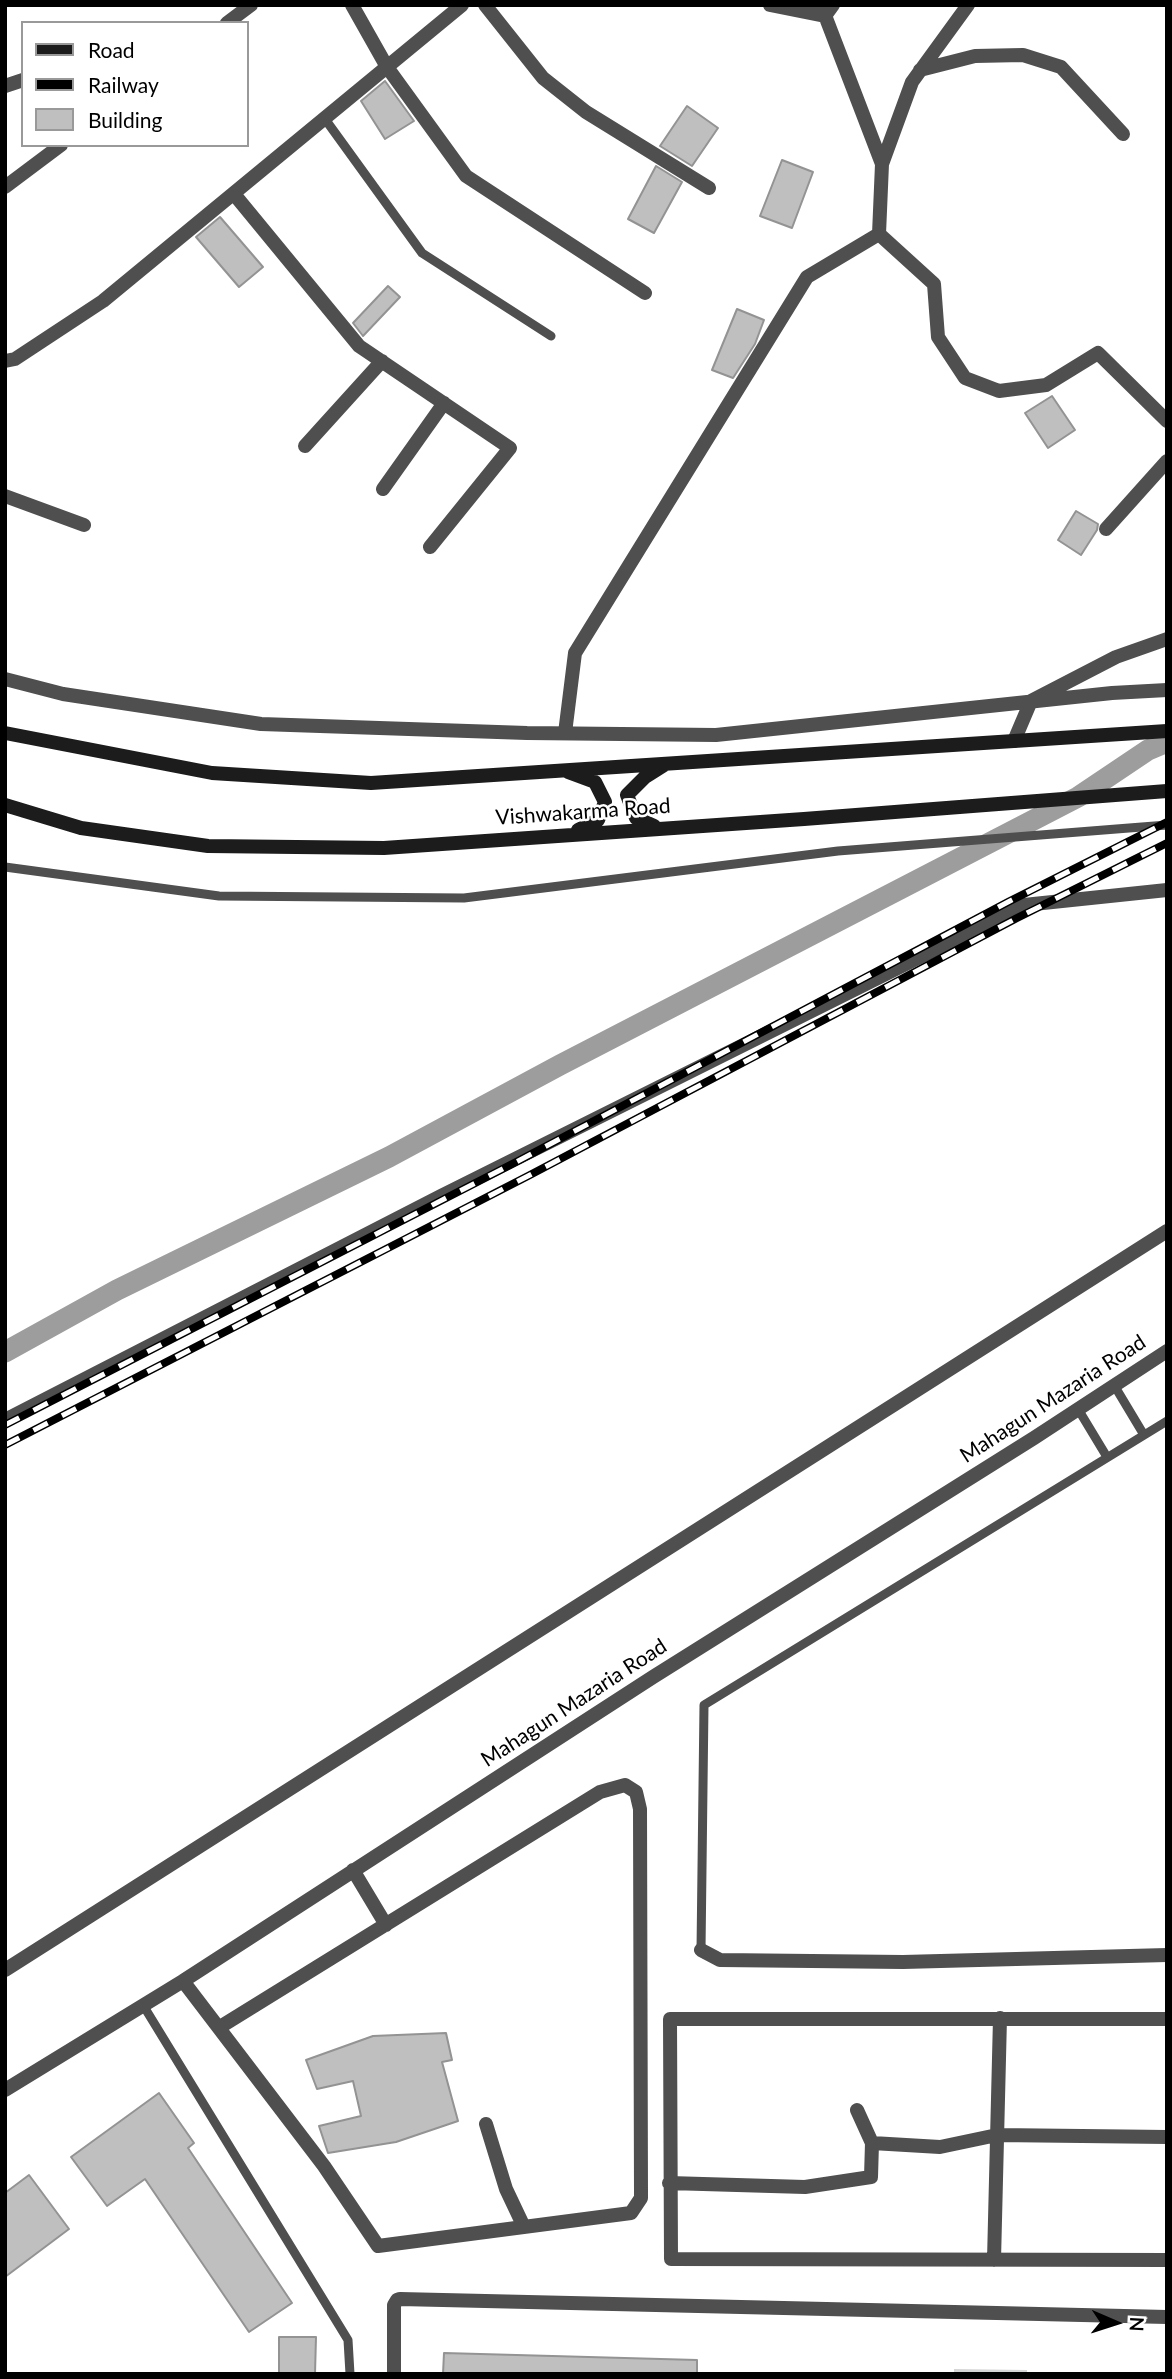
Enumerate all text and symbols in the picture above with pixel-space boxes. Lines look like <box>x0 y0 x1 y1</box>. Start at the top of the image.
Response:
legend <box>21 21 248 147</box>
text: Road <box>88 37 135 62</box>
text: Railway <box>88 72 159 97</box>
text: Building <box>88 107 163 132</box>
street label: Vishwakarma Road <box>495 793 671 831</box>
street label: Mahagun Mazaria Road <box>956 1330 1150 1468</box>
street label: Mahagun Mazaria Road <box>477 1634 671 1772</box>
north arrow <box>1081 2288 1151 2358</box>
text: N <box>1126 2316 1149 2332</box>

